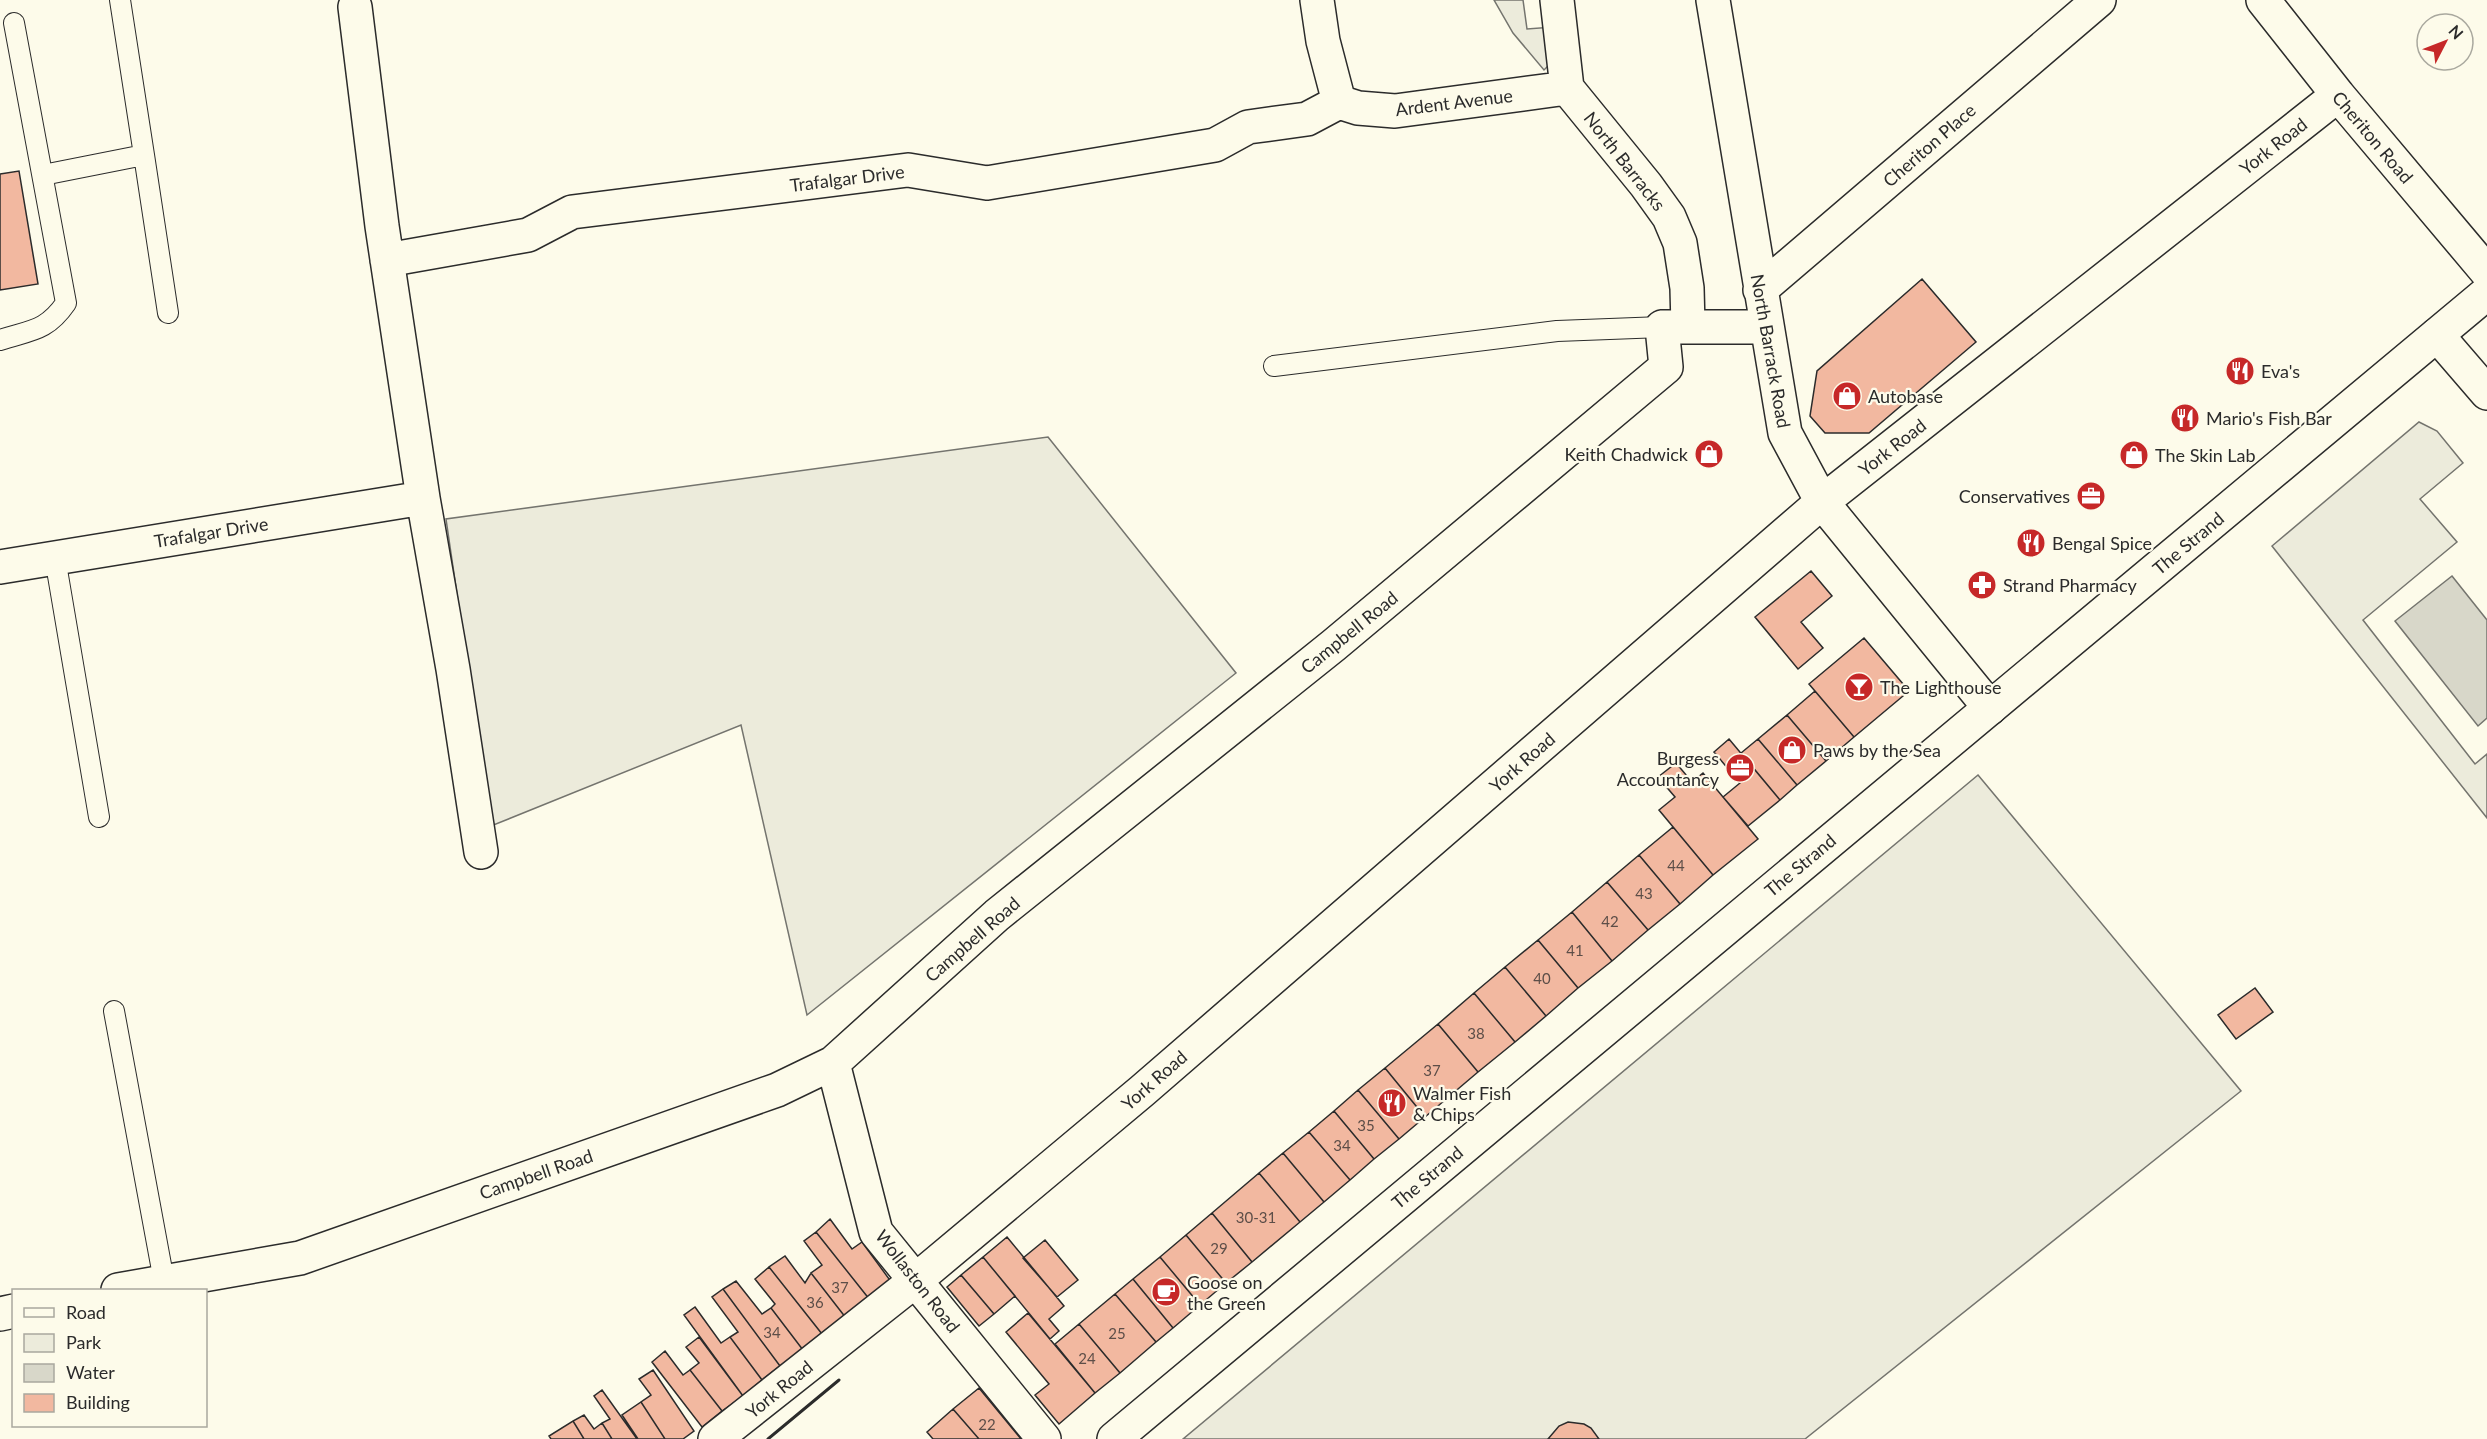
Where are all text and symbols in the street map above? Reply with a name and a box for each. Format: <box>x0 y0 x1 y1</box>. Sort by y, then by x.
north arrow <box>2415 12 2475 72</box>
text: N <box>2445 21 2468 43</box>
street label: Ardent Avenue <box>1394 84 1514 120</box>
street label: Cheriton Road <box>2328 86 2418 188</box>
street label: Cheriton Place <box>1878 99 1980 191</box>
street label: North Barracks <box>1580 107 1670 215</box>
street label: York Road <box>2235 113 2311 179</box>
street label: Trafalgar Drive <box>788 160 906 196</box>
street label: North Barrack Road <box>1747 272 1795 430</box>
restaurant icon: Eva's <box>2224 355 2256 387</box>
place label: Eva's <box>2261 360 2300 382</box>
shop icon: Autobase <box>1831 380 1863 412</box>
place label: Autobase <box>1868 385 1943 407</box>
restaurant icon: Mario's Fish Bar <box>2169 402 2201 434</box>
place label: Mario's Fish Bar <box>2206 407 2332 429</box>
street label: York Road <box>1854 414 1930 480</box>
shop icon: Keith Chadwick <box>1693 438 1725 470</box>
shop icon: The Skin Lab <box>2118 439 2150 471</box>
place label: Keith Chadwick <box>1565 443 1689 465</box>
place label: The Skin Lab <box>2155 444 2256 466</box>
office icon: Conservatives <box>2075 480 2107 512</box>
place label: Conservatives <box>1959 485 2070 507</box>
street label: The Strand <box>2148 507 2228 579</box>
street label: Trafalgar Drive <box>152 512 270 552</box>
restaurant icon: Bengal Spice <box>2015 527 2047 559</box>
place label: Bengal Spice <box>2052 532 2152 554</box>
pharmacy icon: Strand Pharmacy <box>1966 569 1998 601</box>
place label: Strand Pharmacy <box>2003 574 2138 596</box>
street label: Campbell Road <box>1296 586 1402 678</box>
bar icon: The Lighthouse <box>1843 671 1875 703</box>
place label: The Lighthouse <box>1880 676 2002 698</box>
street label: York Road <box>1485 728 1559 796</box>
shop icon: Paws by the Sea <box>1776 734 1808 766</box>
place label: Paws by the Sea <box>1813 739 1941 761</box>
place label: Burgess Accountancy <box>1617 747 1720 790</box>
office icon: Burgess Accountancy <box>1724 752 1756 784</box>
street label: The Strand <box>1760 829 1840 901</box>
house number: 44 <box>1667 856 1685 874</box>
house number: 43 <box>1635 884 1653 902</box>
street label: Campbell Road <box>920 892 1024 986</box>
house number: 42 <box>1601 912 1619 930</box>
house number: 41 <box>1566 941 1584 959</box>
house number: 40 <box>1533 969 1551 987</box>
house number: 38 <box>1467 1024 1485 1042</box>
street label: York Road <box>1117 1046 1191 1114</box>
house number: 37 <box>1423 1061 1441 1079</box>
place label: Walmer Fish & Chips <box>1413 1082 1511 1125</box>
restaurant icon: Walmer Fish & Chips <box>1376 1087 1408 1119</box>
house number: 35 <box>1357 1116 1375 1134</box>
house number: 34 <box>1333 1136 1351 1154</box>
street label: The Strand <box>1387 1141 1467 1213</box>
street label: Campbell Road <box>476 1144 596 1204</box>
house number: 30-31 <box>1236 1208 1276 1226</box>
street label: Wollaston Road <box>871 1225 965 1337</box>
house number: 29 <box>1210 1239 1228 1257</box>
place label: Goose on the Green <box>1187 1271 1266 1314</box>
cafe icon: Goose on the Green <box>1150 1276 1182 1308</box>
house number: 37 <box>831 1278 849 1296</box>
legend <box>12 1289 207 1427</box>
house number: 36 <box>806 1293 824 1311</box>
text: Road <box>66 1301 106 1323</box>
house number: 34 <box>763 1323 781 1341</box>
house number: 25 <box>1108 1324 1126 1342</box>
text: Park <box>66 1331 102 1353</box>
house number: 24 <box>1078 1349 1096 1367</box>
street label: York Road <box>741 1355 817 1423</box>
text: Water <box>66 1361 115 1383</box>
text: Building <box>66 1391 130 1413</box>
house number: 22 <box>978 1415 996 1433</box>

